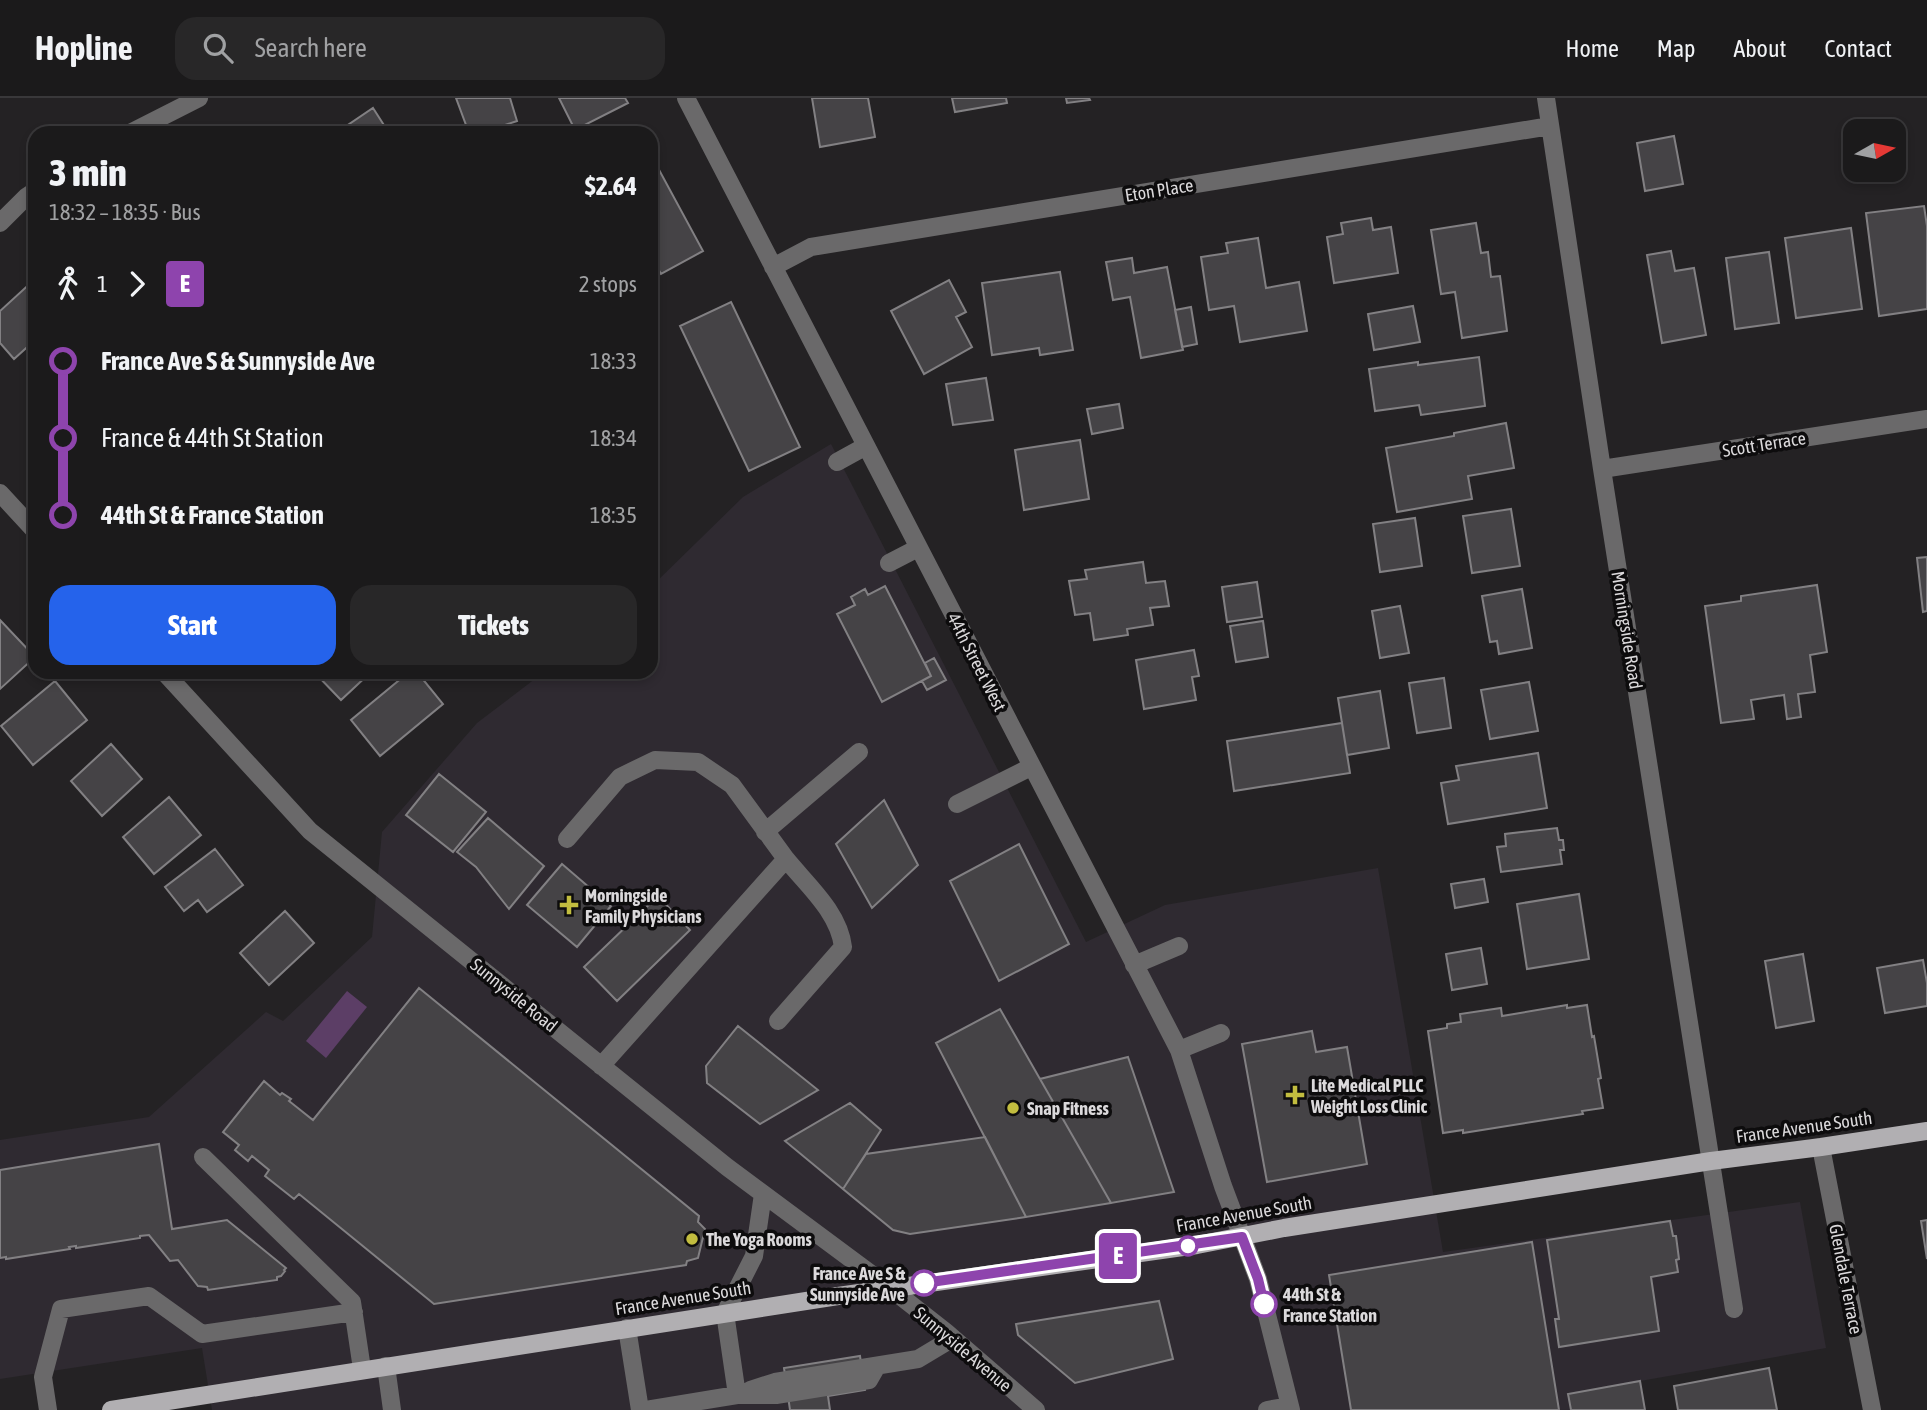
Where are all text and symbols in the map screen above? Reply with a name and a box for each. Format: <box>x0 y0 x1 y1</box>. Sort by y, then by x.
search box <box>175 17 665 80</box>
text: Hopline <box>35 29 133 67</box>
icon: search <box>199 29 237 67</box>
text: Search here <box>255 33 367 63</box>
text: Home <box>1565 35 1619 62</box>
text: Map <box>1657 35 1695 62</box>
text: About <box>1733 35 1786 62</box>
text: Contact <box>1824 35 1892 62</box>
north arrow <box>1843 119 1906 182</box>
map controls <box>1843 119 1906 182</box>
text: 3 min <box>49 151 127 194</box>
text: $2.64 <box>585 171 637 201</box>
street label: Eton Place <box>1123 174 1195 206</box>
text: 18:32 – 18:35 · Bus <box>49 199 201 225</box>
icon: walk <box>49 265 87 303</box>
icon: forward <box>118 265 156 303</box>
text: E <box>180 270 190 297</box>
text: 1 <box>97 271 108 297</box>
text: 2 stops <box>579 271 637 297</box>
text: France Ave S & Sunnyside Ave <box>101 346 375 376</box>
text: 18:33 <box>590 348 637 374</box>
text: France & 44th St Station <box>101 423 324 453</box>
text: 18:34 <box>590 425 637 451</box>
street label: Scott Terrace <box>1721 427 1807 461</box>
text: 44th St & France Station <box>101 500 324 530</box>
text: 18:35 <box>590 502 637 528</box>
street label: Morningside Road <box>1607 569 1647 691</box>
button: Start <box>49 585 336 665</box>
button: Tickets <box>350 585 637 665</box>
street label: 44th Street West <box>943 609 1011 715</box>
place label: Morningside Family Physicians <box>585 885 702 927</box>
marker: Morningside Family Physicians <box>559 895 579 915</box>
street label: Sunnyside Road <box>467 954 561 1036</box>
place label: Lite Medical PLLC Weight Loss Clinic <box>1310 1075 1427 1117</box>
marker: Lite Medical PLLC Weight Loss Clinic <box>1285 1085 1305 1105</box>
place label: Snap Fitness <box>1027 1098 1109 1119</box>
marker: Snap Fitness <box>1005 1100 1021 1116</box>
street label: France Avenue South <box>1735 1107 1873 1147</box>
street label: France Avenue South <box>1175 1192 1313 1236</box>
street label: Glendale Terrace <box>1825 1222 1867 1336</box>
place label: The Yoga Rooms <box>706 1229 812 1250</box>
marker: The Yoga Rooms <box>684 1231 700 1247</box>
line badge: E <box>1095 1233 1141 1279</box>
unlabelled marker <box>1178 1236 1198 1256</box>
text: E <box>1113 1242 1123 1269</box>
place label: France Ave S & Sunnyside Ave <box>810 1263 906 1305</box>
marker: France Ave S & Sunnyside Ave <box>911 1270 937 1296</box>
street label: France Avenue South <box>614 1277 752 1319</box>
place label: 44th St & France Station <box>1282 1284 1377 1326</box>
marker: 44th St & France Station <box>1251 1291 1277 1317</box>
street label: Sunnyside Avenue <box>910 1302 1016 1396</box>

